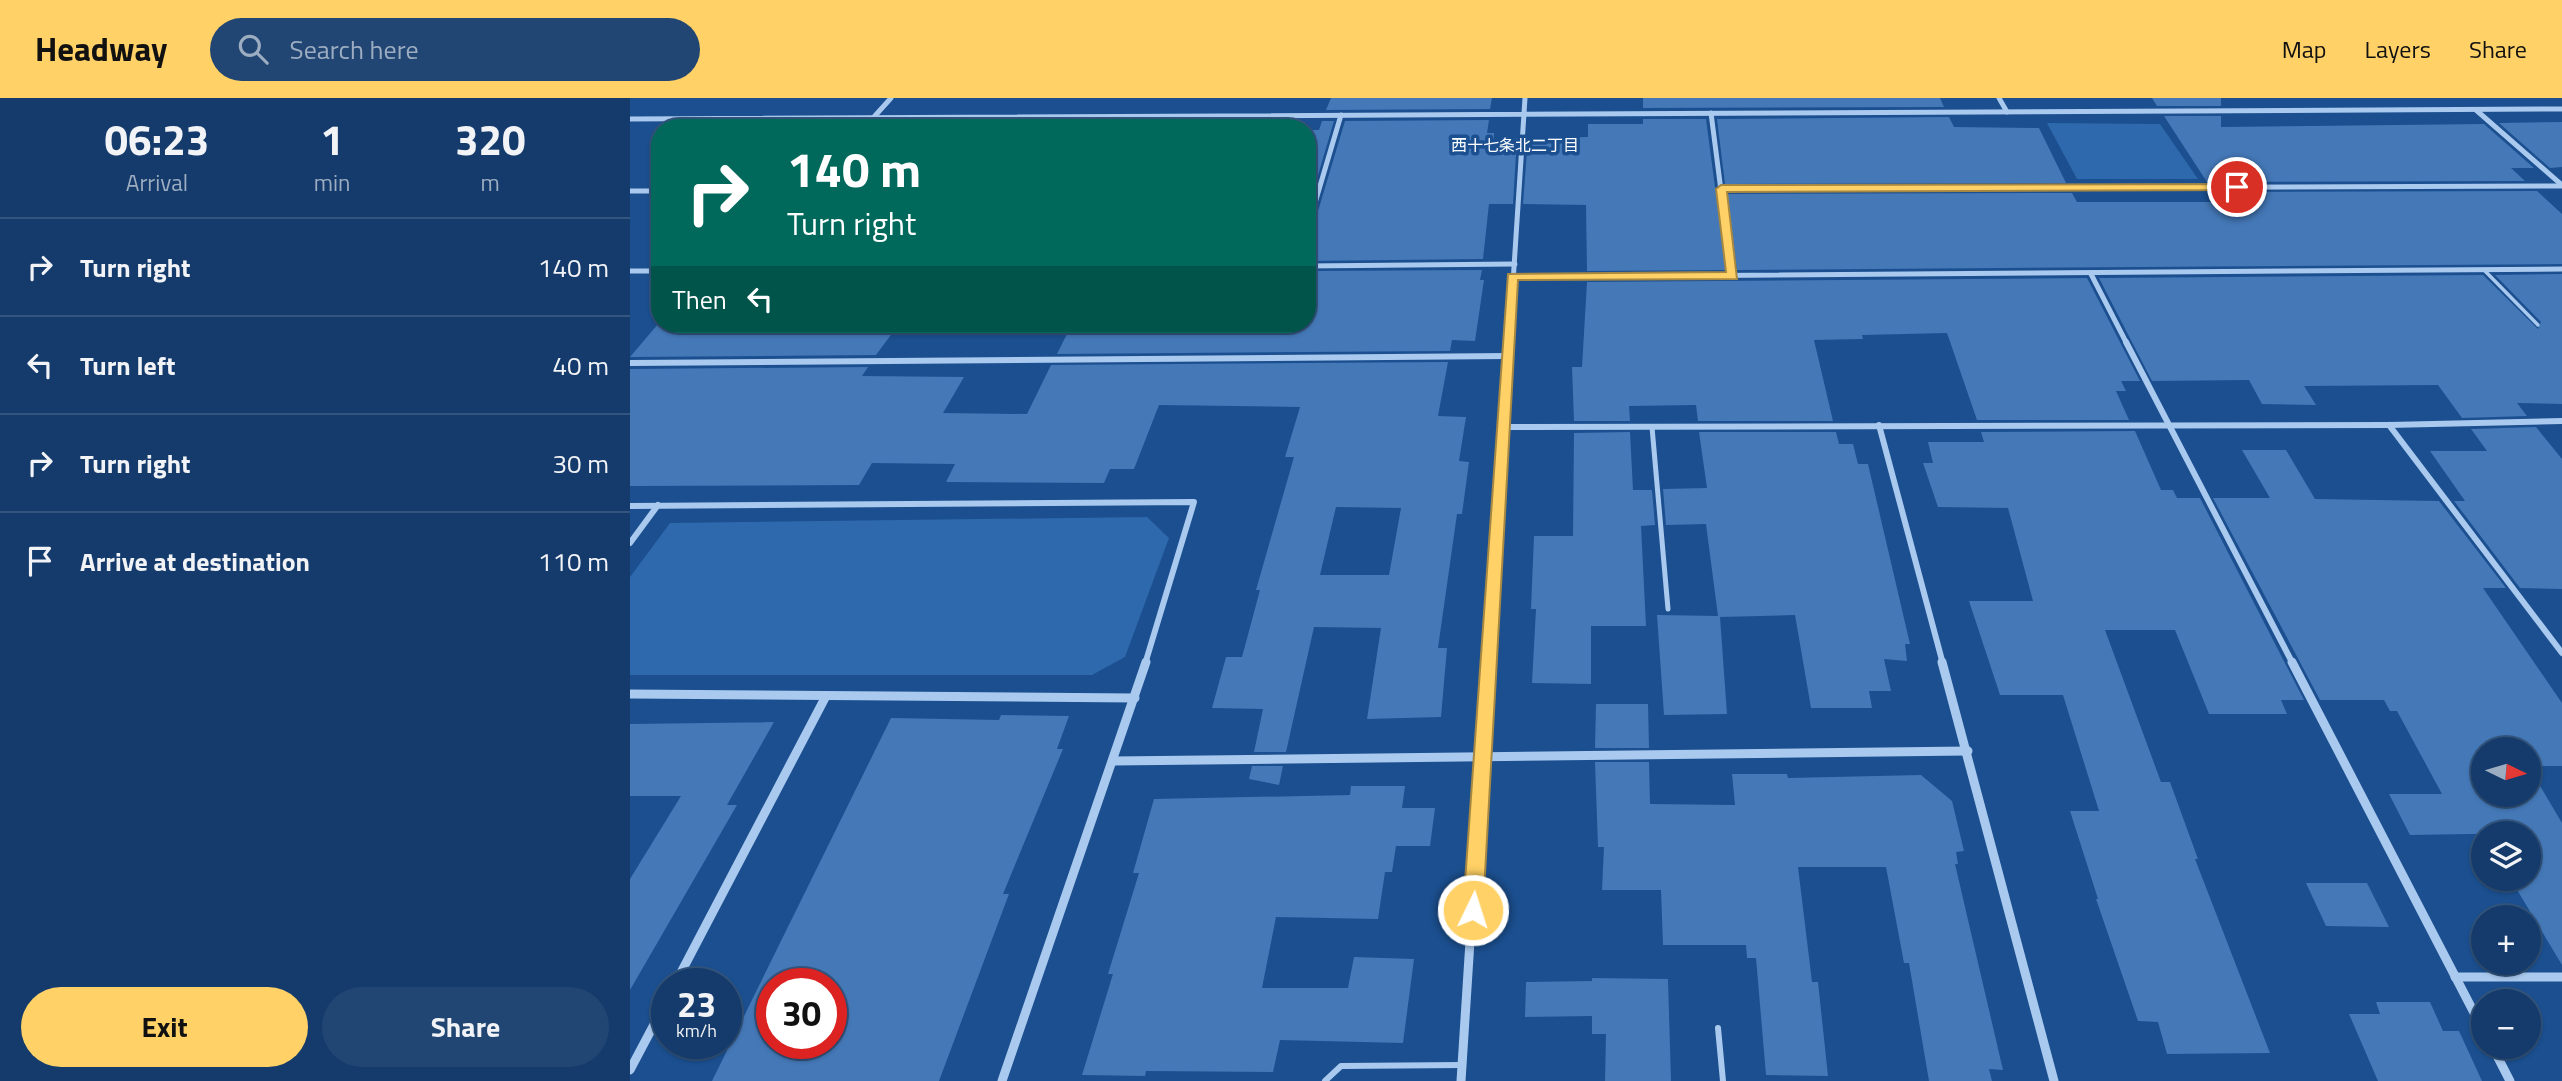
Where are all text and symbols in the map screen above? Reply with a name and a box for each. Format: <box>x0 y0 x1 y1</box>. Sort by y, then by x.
search box <box>210 18 700 81</box>
text: Headway <box>35 24 168 74</box>
icon: search <box>234 30 272 68</box>
text: Search here <box>290 30 419 69</box>
text: Map <box>2282 31 2327 67</box>
text: Layers <box>2365 31 2431 67</box>
text: Share <box>2469 31 2527 67</box>
text: 06:23 <box>104 107 209 171</box>
text: 1 <box>320 107 344 171</box>
text: 320 <box>455 107 525 171</box>
text: 140 m <box>787 131 921 206</box>
district label: 西十七条北二丁目 <box>1451 133 1579 157</box>
icon: right <box>672 147 763 238</box>
pin <box>2207 157 2267 217</box>
text: Arrival <box>126 165 188 200</box>
text: min <box>314 165 350 200</box>
text: m <box>481 165 500 200</box>
icon: arrive <box>2218 168 2256 206</box>
text: Turn right <box>787 199 916 247</box>
icon: right <box>21 248 59 286</box>
text: Turn right <box>80 248 191 287</box>
text: 140 m <box>538 248 609 287</box>
text: Then <box>672 280 727 319</box>
icon: left <box>741 280 779 318</box>
icon: left <box>21 346 59 384</box>
text: Turn left <box>80 346 175 385</box>
text: 40 m <box>552 346 609 385</box>
icon: right <box>21 444 59 482</box>
text: Turn right <box>80 444 191 483</box>
text: 30 m <box>552 444 609 483</box>
icon: arrive <box>21 542 59 580</box>
text: Arrive at destination <box>80 542 310 581</box>
text: 110 m <box>538 542 609 581</box>
north arrow <box>2471 737 2541 807</box>
map controls <box>2471 737 2541 1059</box>
button: layers <box>2471 821 2541 891</box>
position arrow <box>1436 873 1510 947</box>
button: + <box>2471 905 2541 975</box>
speed limit sign: 30 <box>756 968 847 1059</box>
text: 23 <box>677 977 716 1031</box>
button: Exit <box>21 987 308 1067</box>
button: Share <box>322 987 609 1067</box>
button: − <box>2471 989 2541 1059</box>
text: km/h <box>676 1017 717 1044</box>

